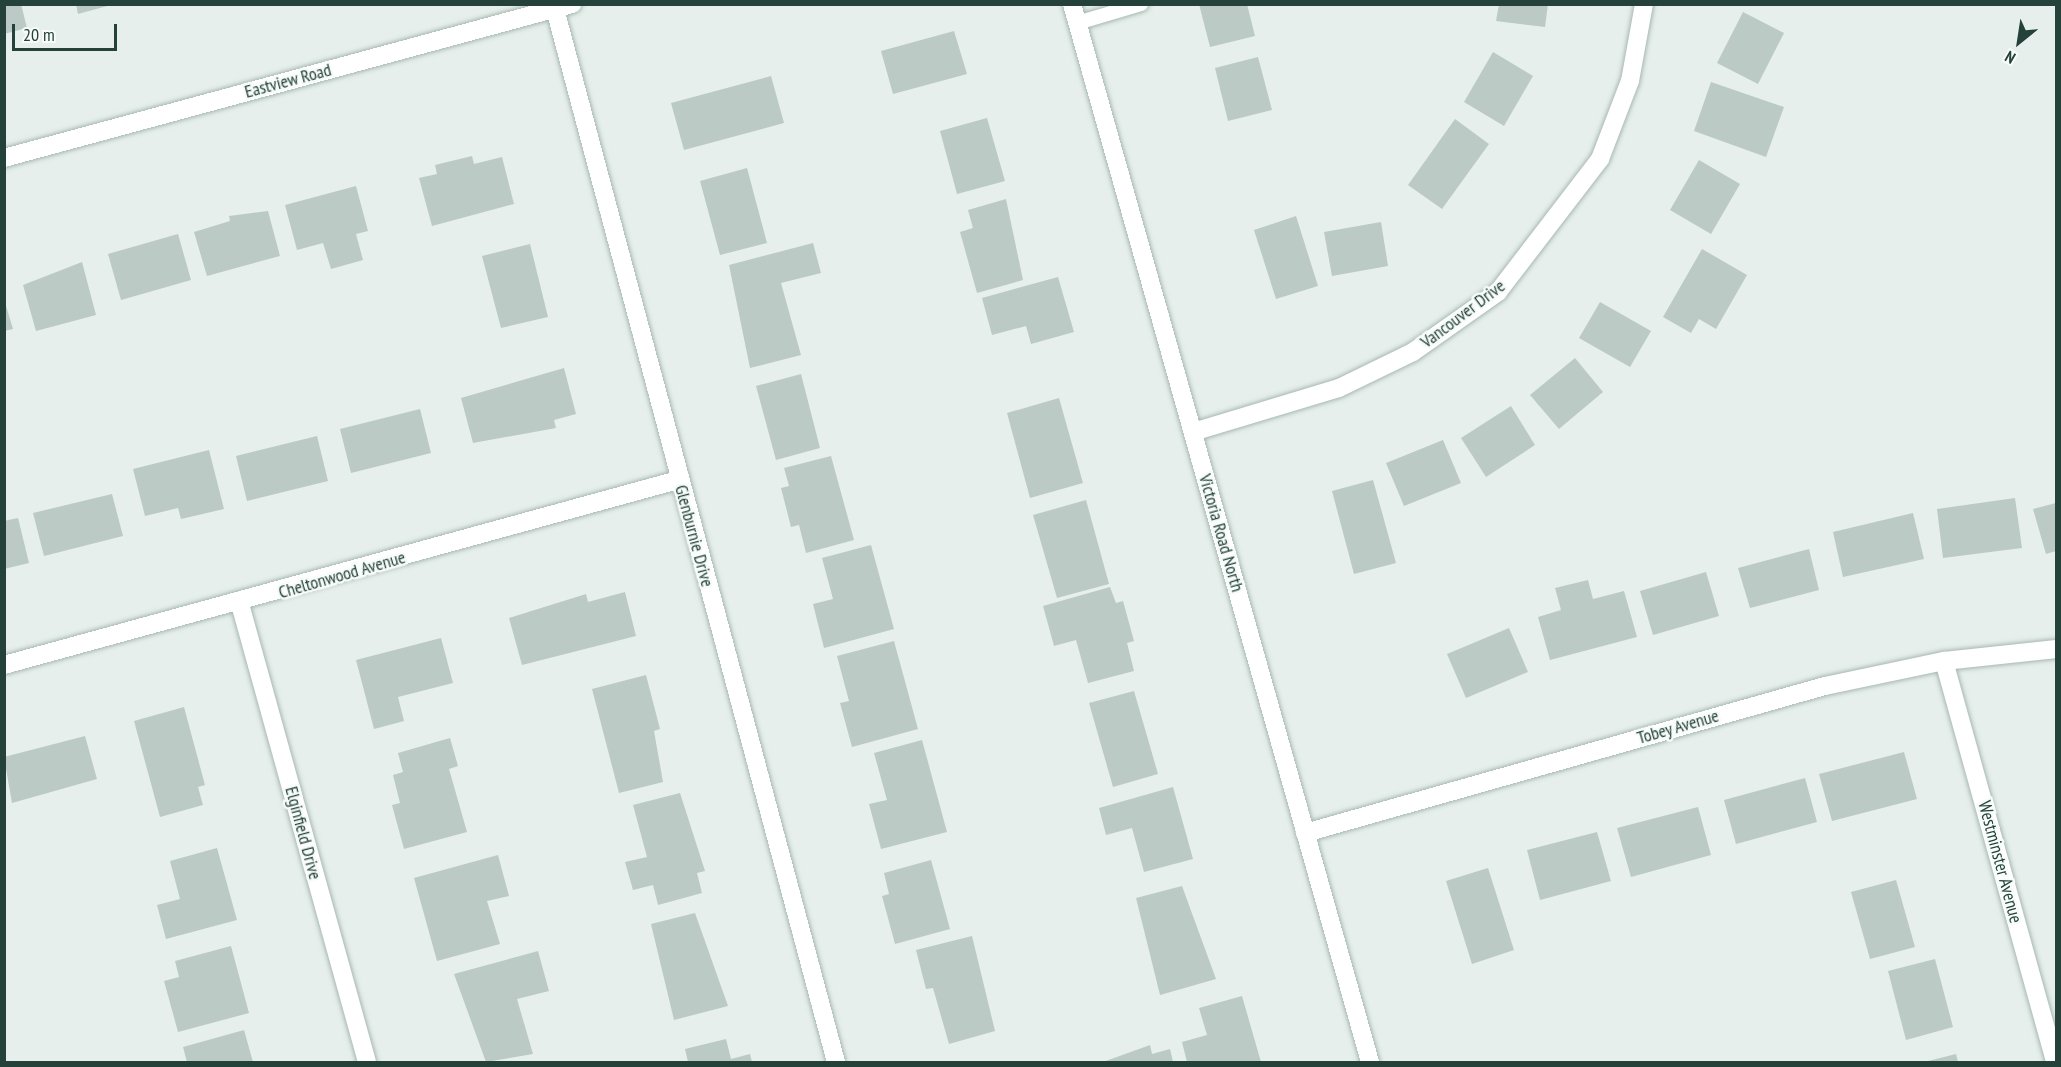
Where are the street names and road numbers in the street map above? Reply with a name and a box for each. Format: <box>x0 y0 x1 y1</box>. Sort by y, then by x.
street label: Eastview Road <box>242 59 334 103</box>
street label: Vancouver Drive <box>1416 275 1510 353</box>
street label: Victoria Road North <box>1194 472 1248 594</box>
street label: Glenburnie Drive <box>670 483 718 589</box>
street label: Cheltonwood Avenue <box>276 547 408 603</box>
street label: Tobey Avenue <box>1634 705 1722 749</box>
street label: Elginfield Drive <box>280 784 326 882</box>
street label: Westminster Avenue <box>1973 798 2027 926</box>

